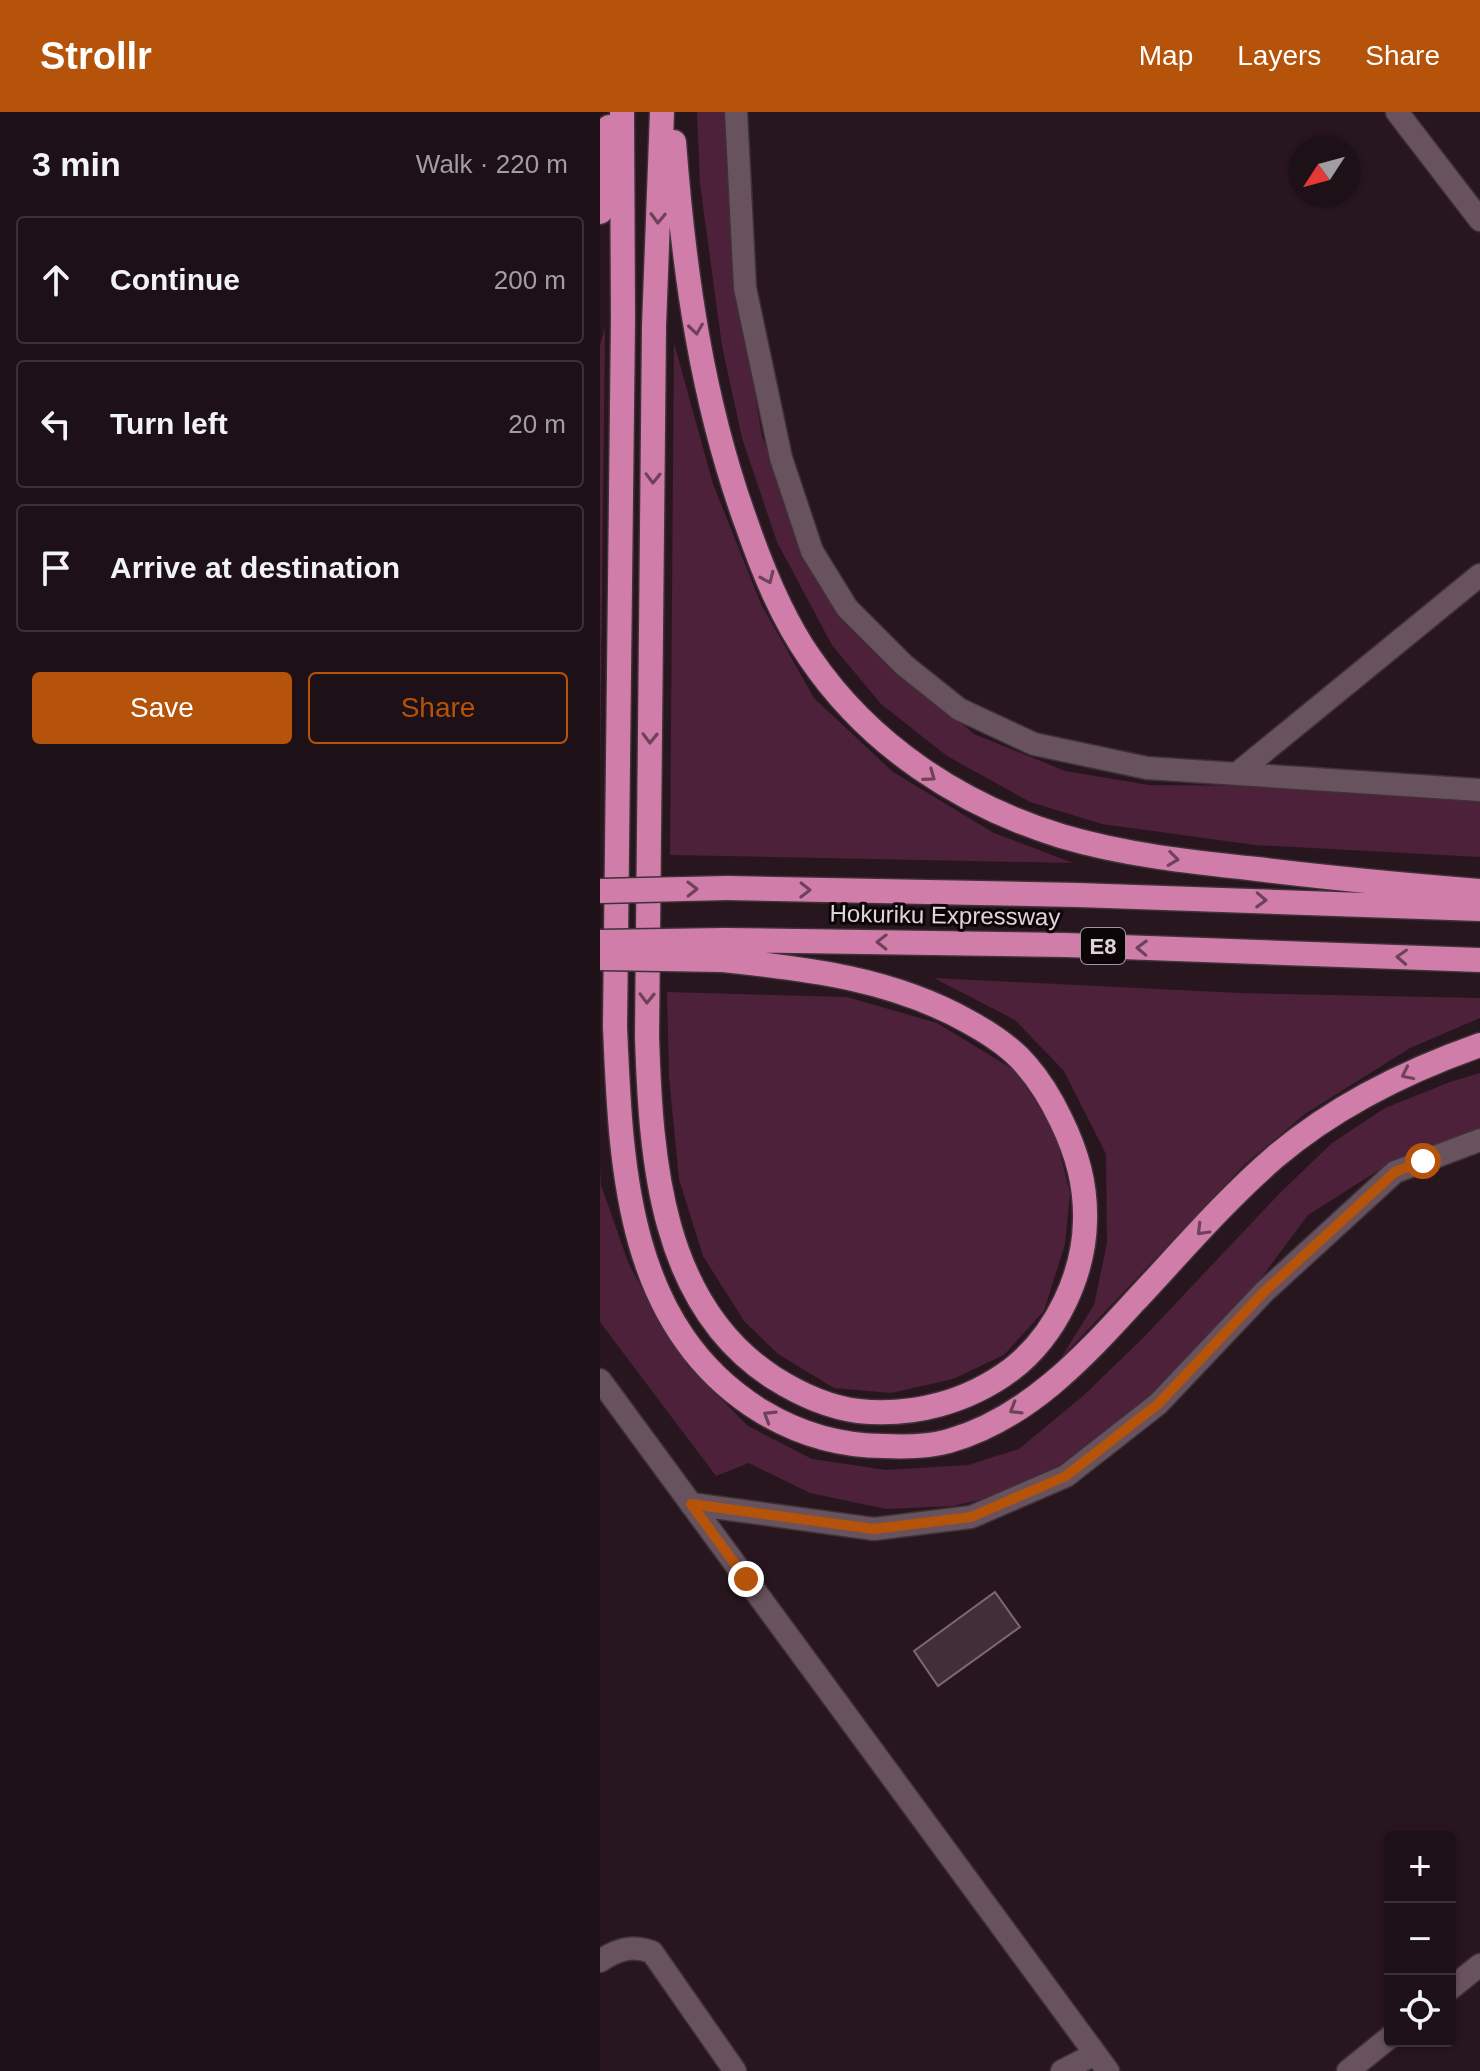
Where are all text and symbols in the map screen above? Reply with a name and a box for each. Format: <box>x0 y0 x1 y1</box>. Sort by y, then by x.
text: Strollr <box>40 35 152 77</box>
text: Map <box>1139 40 1193 71</box>
text: Layers <box>1237 40 1321 71</box>
text: Share <box>1365 40 1440 71</box>
north arrow <box>1288 136 1360 208</box>
text: 3 min <box>32 145 121 183</box>
text: Walk · 220 m <box>416 149 568 179</box>
one-way arrow <box>650 212 667 225</box>
icon: ahead <box>34 258 78 302</box>
text: Continue <box>110 263 240 296</box>
text: 200 m <box>494 265 566 295</box>
one-way arrow <box>687 322 704 335</box>
icon: left <box>34 402 78 446</box>
text: Turn left <box>110 407 228 440</box>
text: 20 m <box>508 409 566 439</box>
one-way arrow <box>644 472 661 485</box>
icon: arrive <box>34 546 78 590</box>
text: Arrive at destination <box>110 551 400 584</box>
one-way arrow <box>758 569 774 584</box>
button: Save <box>32 672 292 744</box>
button: Share <box>308 672 568 744</box>
one-way arrow <box>641 732 659 745</box>
one-way arrow <box>921 766 935 781</box>
one-way arrow <box>1167 851 1180 868</box>
one-way arrow <box>686 880 699 898</box>
one-way arrow <box>799 881 812 899</box>
one-way arrow <box>1255 892 1268 909</box>
street label: Hokuriku Expressway <box>829 899 1061 931</box>
road number: E8 <box>1081 928 1125 964</box>
one-way arrow <box>875 934 888 951</box>
one-way arrow <box>1135 939 1148 956</box>
one-way arrow <box>1395 949 1408 966</box>
one-way arrow <box>638 992 656 1005</box>
one-way arrow <box>1401 1064 1416 1080</box>
route start <box>1405 1143 1441 1179</box>
one-way arrow <box>1196 1221 1211 1235</box>
one-way arrow <box>1009 1399 1024 1415</box>
one-way arrow <box>763 1410 778 1425</box>
route end <box>728 1561 764 1597</box>
map controls <box>1384 1831 1456 2047</box>
button: + <box>1384 1831 1456 1903</box>
button: − <box>1384 1903 1456 1975</box>
button: locate <box>1384 1975 1456 2047</box>

